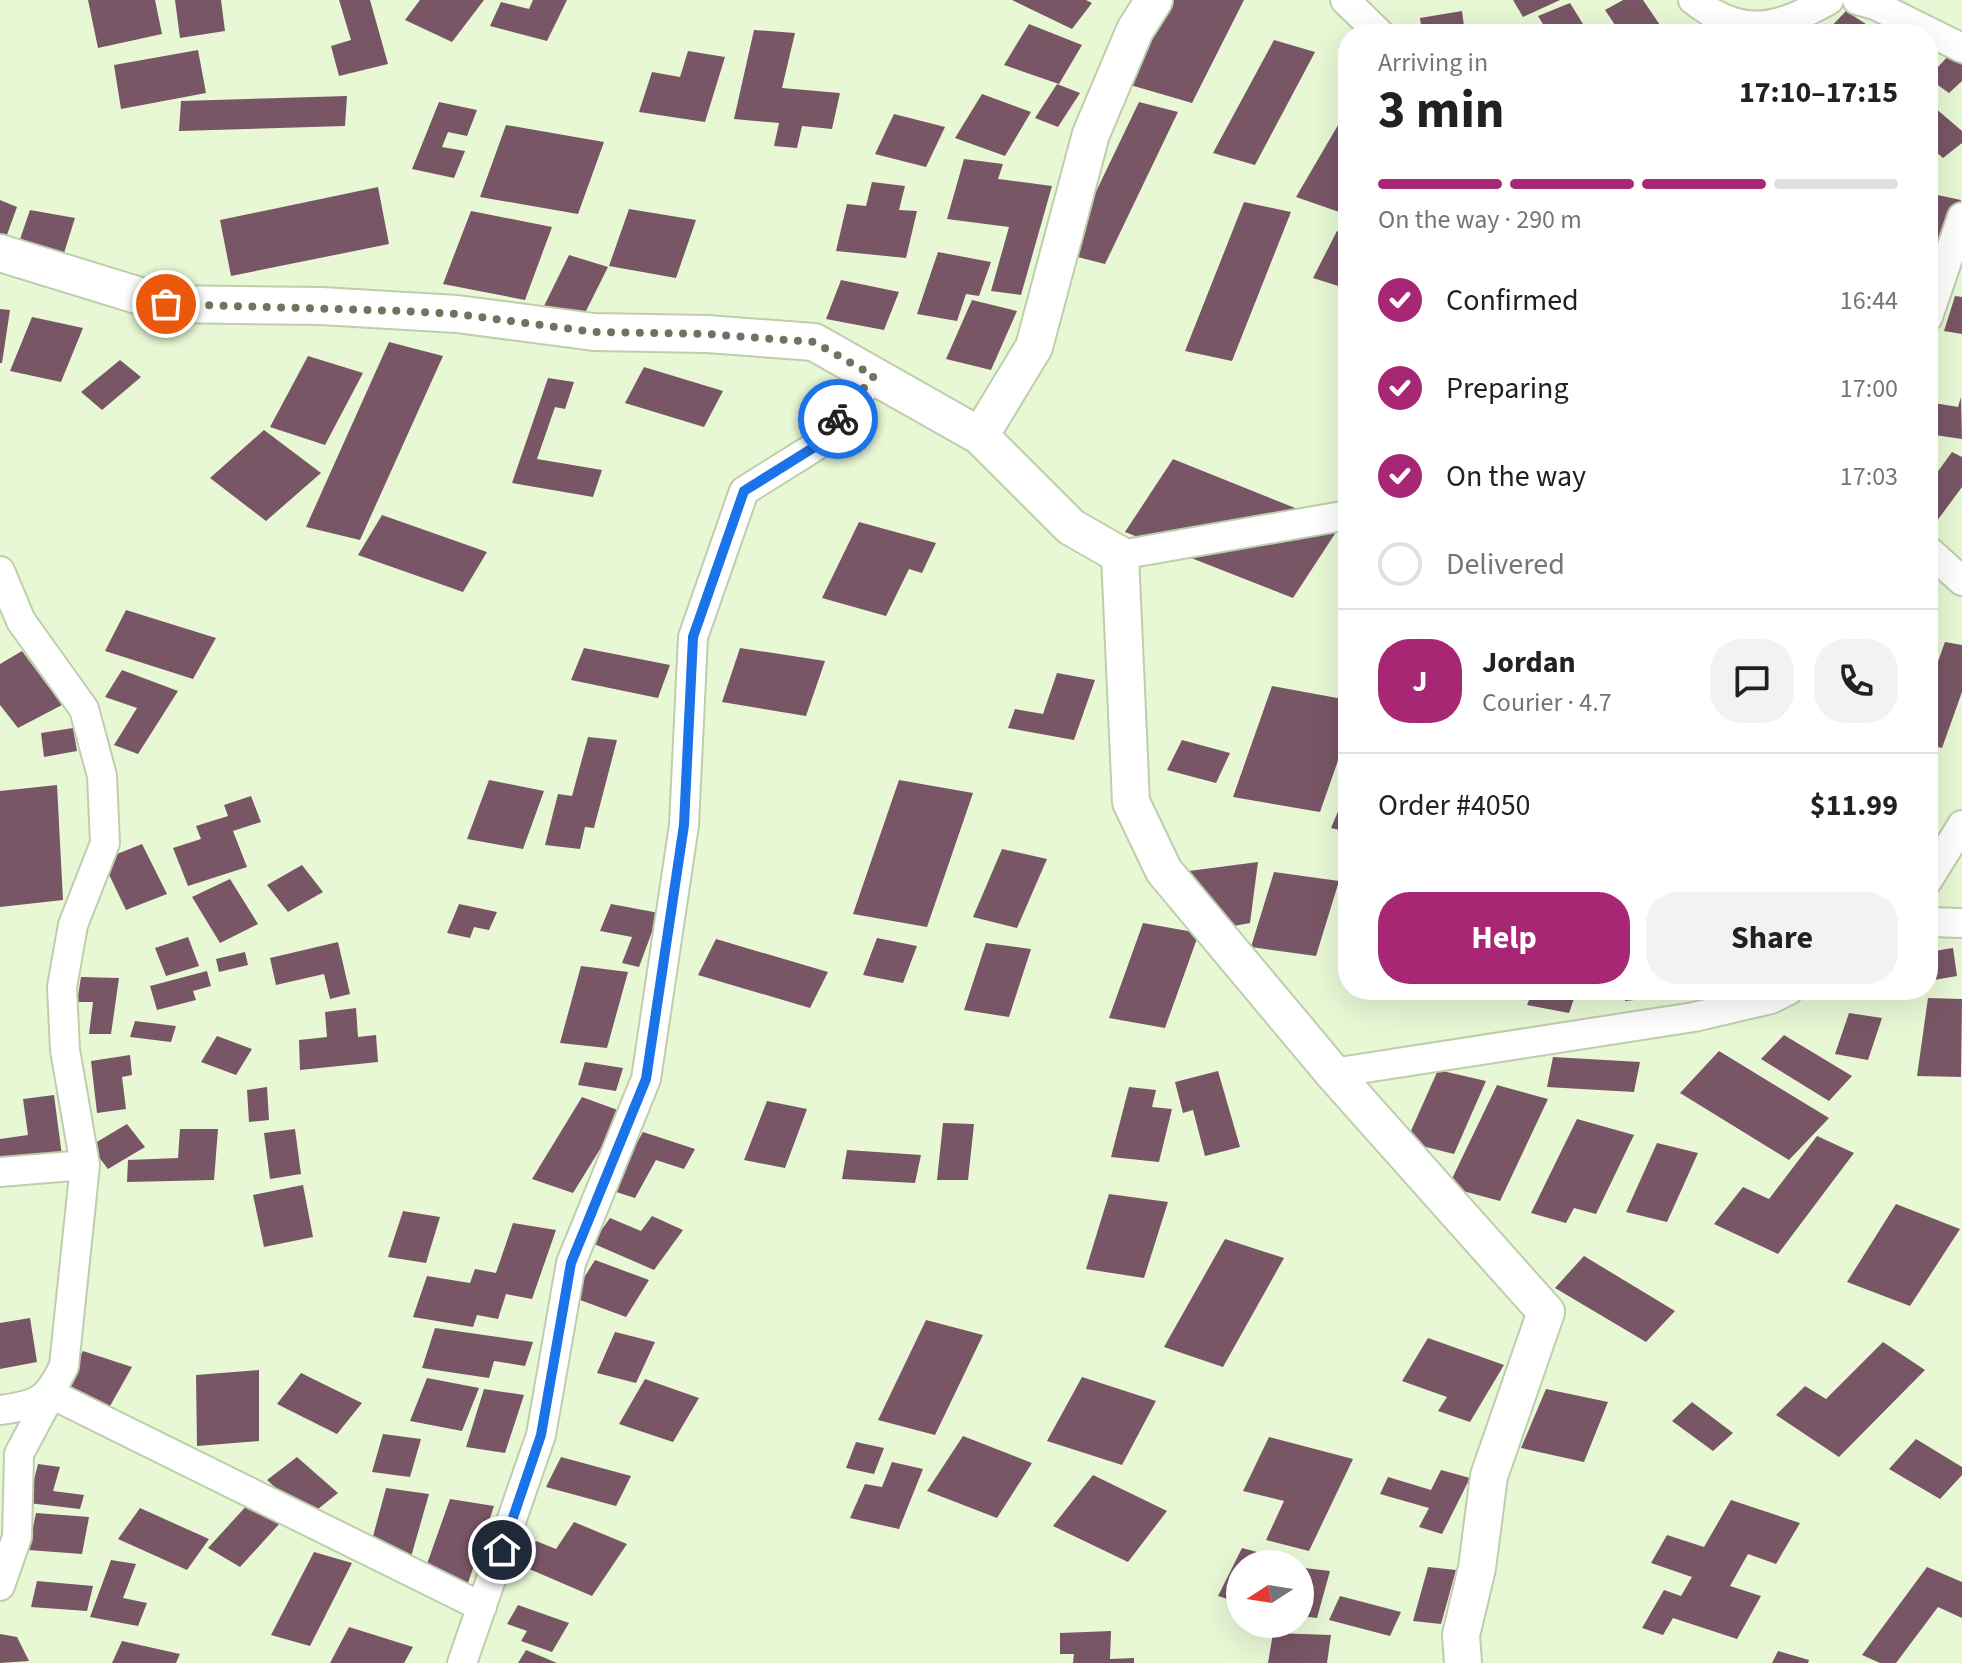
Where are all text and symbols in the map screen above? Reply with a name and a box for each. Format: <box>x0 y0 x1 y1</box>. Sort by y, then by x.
text: Arriving in <box>1378 44 1488 81</box>
text: 17:10–17:15 <box>1739 71 1898 114</box>
text: 3 min <box>1378 74 1505 148</box>
text: On the way · 290 m <box>1378 201 1582 238</box>
pin <box>132 270 200 338</box>
icon: check <box>1378 278 1422 322</box>
text: Confirmed <box>1446 279 1579 322</box>
icon: bag <box>144 282 188 326</box>
text: 16:44 <box>1840 282 1898 319</box>
icon: check <box>1378 366 1422 410</box>
text: Preparing <box>1446 367 1569 410</box>
text: 17:00 <box>1840 370 1898 407</box>
courier <box>798 379 878 459</box>
icon: bike <box>816 397 860 441</box>
icon: check <box>1378 454 1422 498</box>
text: On the way <box>1446 455 1586 498</box>
text: 17:03 <box>1840 458 1898 495</box>
text: Delivered <box>1446 543 1565 586</box>
button: chat <box>1710 639 1794 723</box>
button: phone <box>1814 639 1898 723</box>
text: Jordan <box>1482 641 1576 684</box>
text: J <box>1412 660 1428 703</box>
text: Courier · 4.7 <box>1482 684 1612 721</box>
text: Order #4050 <box>1378 784 1531 827</box>
text: $11.99 <box>1810 784 1898 827</box>
button: Help <box>1378 892 1630 984</box>
button: Share <box>1646 892 1898 984</box>
pin <box>468 1516 536 1584</box>
icon: home <box>480 1528 524 1572</box>
north arrow <box>1226 1550 1314 1638</box>
map controls <box>1226 1550 1314 1638</box>

